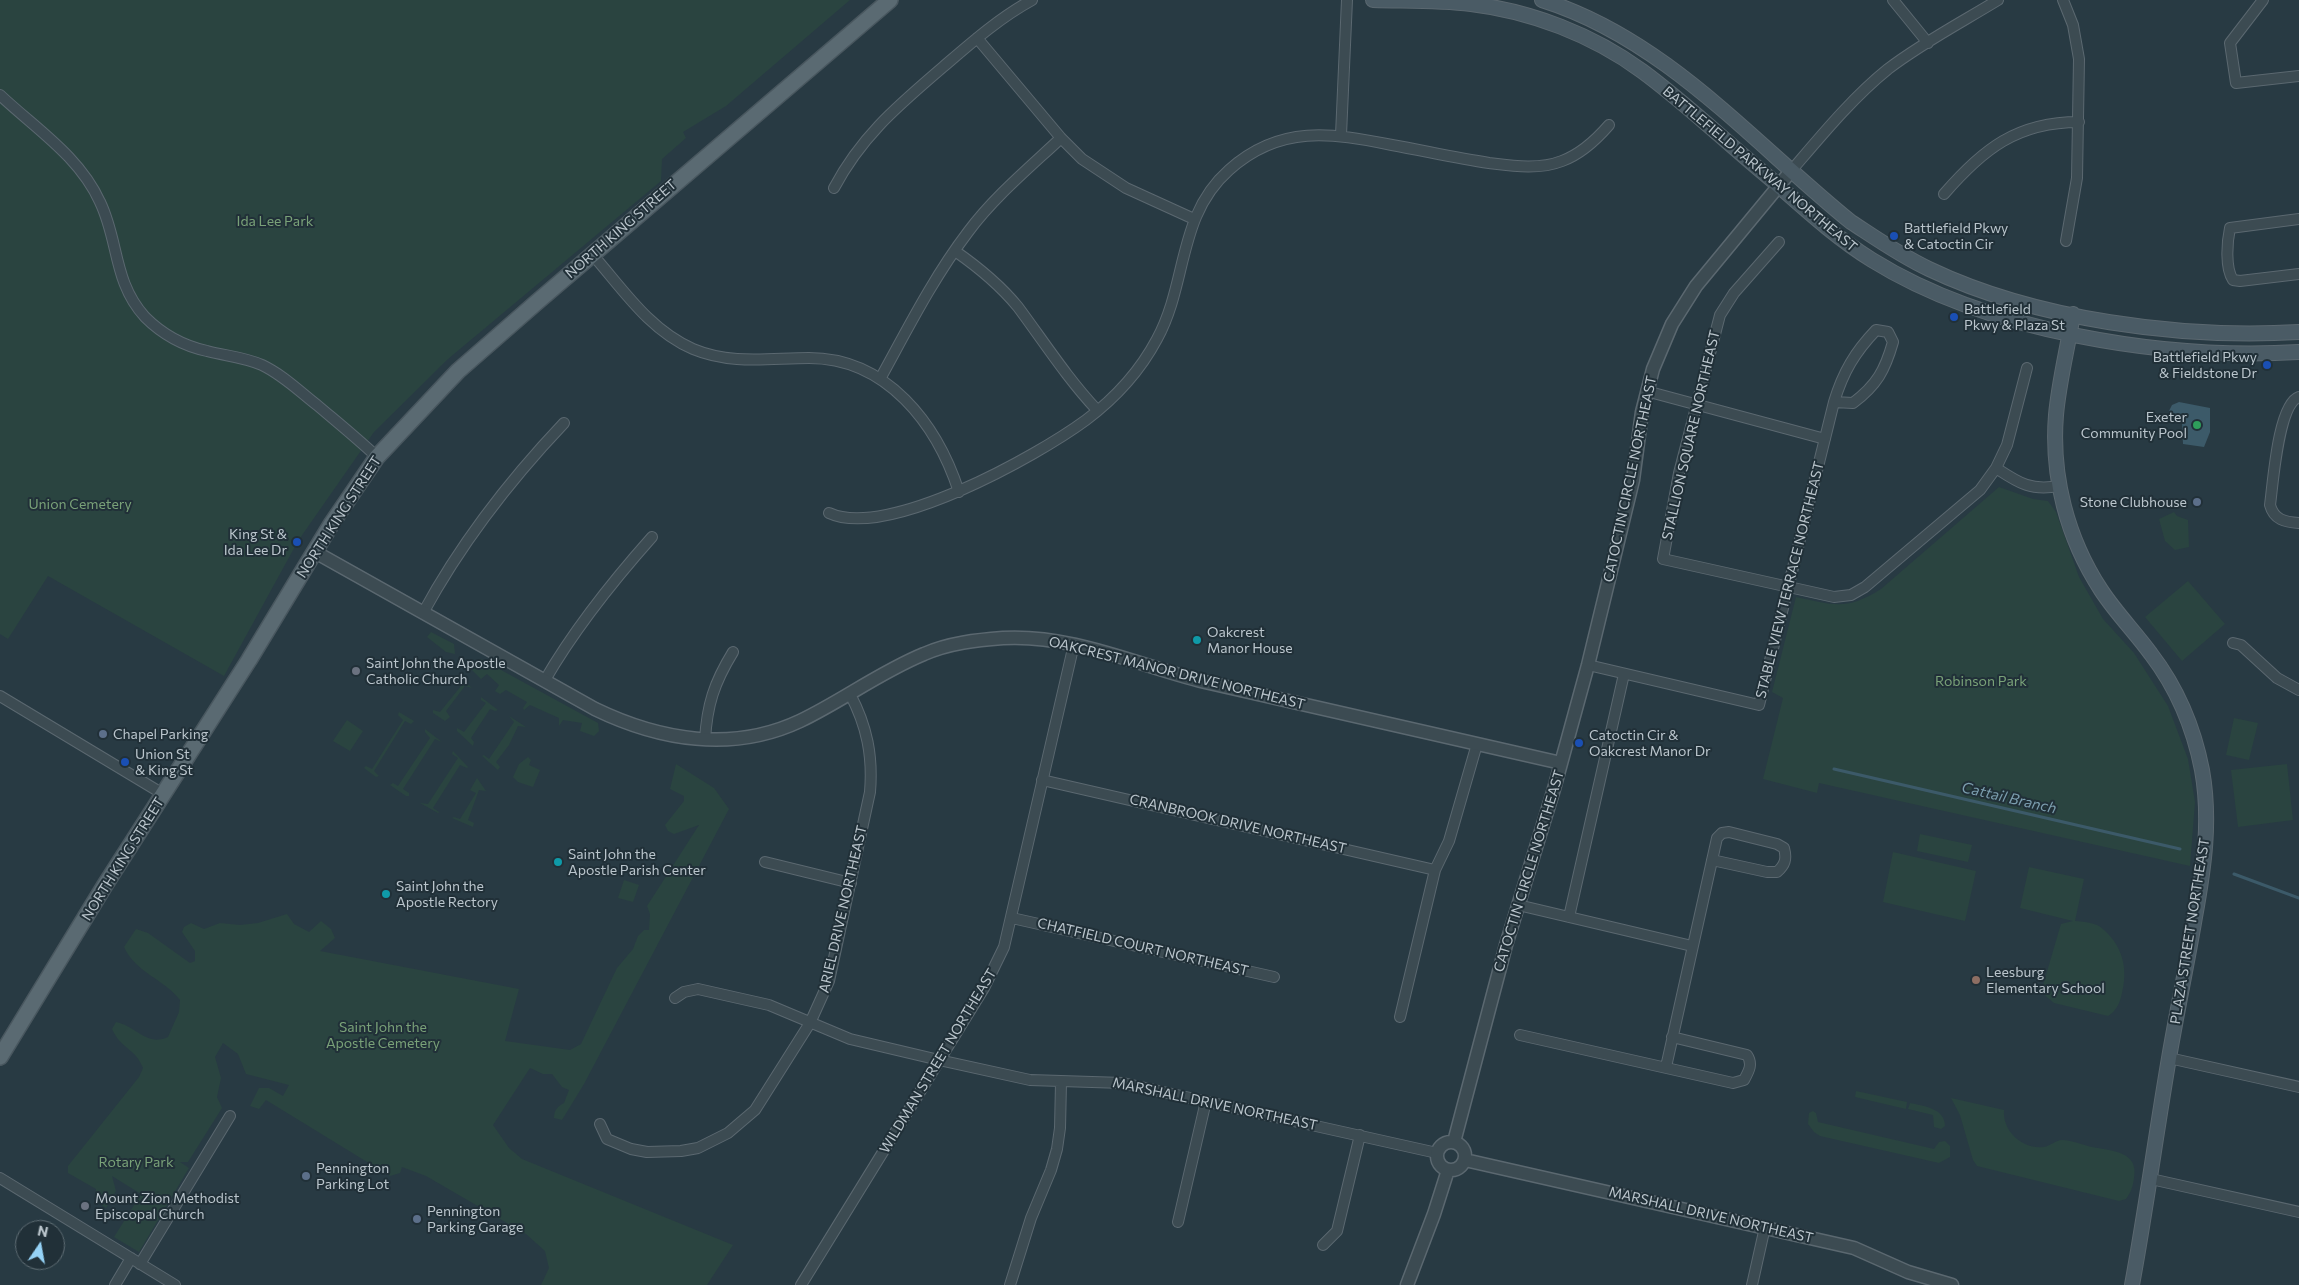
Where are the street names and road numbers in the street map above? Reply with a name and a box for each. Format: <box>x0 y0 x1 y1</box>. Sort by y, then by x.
street label: BATTLEFIELD PARKWAY NORTHEAST <box>1659 83 1861 255</box>
street label: NORTH KING STREET <box>562 176 680 282</box>
street label: STALLION SQUARE NORTHEAST <box>1659 328 1723 542</box>
street label: CATOCTIN CIRCLE NORTHEAST <box>1600 374 1660 584</box>
street label: NORTH KING STREET <box>293 453 385 581</box>
street label: STABLE VIEW TERRACE NORTHEAST <box>1752 460 1828 700</box>
street label: OAKCREST MANOR DRIVE NORTHEAST <box>1047 633 1307 713</box>
street label: CATOCTIN CIRCLE NORTHEAST <box>1490 768 1568 974</box>
street label: CRANBROOK DRIVE NORTHEAST <box>1128 791 1348 857</box>
street label: NORTH KING STREET <box>78 794 168 924</box>
street label: ARIEL DRIVE NORTHEAST <box>816 823 870 995</box>
street label: PLAZA STREET NORTHEAST <box>2167 837 2213 1025</box>
street label: CHATFIELD COURT NORTHEAST <box>1036 914 1250 980</box>
street label: WILDMAN STREET NORTHEAST <box>876 965 1000 1157</box>
street label: MARSHALL DRIVE NORTHEAST <box>1111 1074 1319 1134</box>
street label: MARSHALL DRIVE NORTHEAST <box>1607 1183 1815 1247</box>

